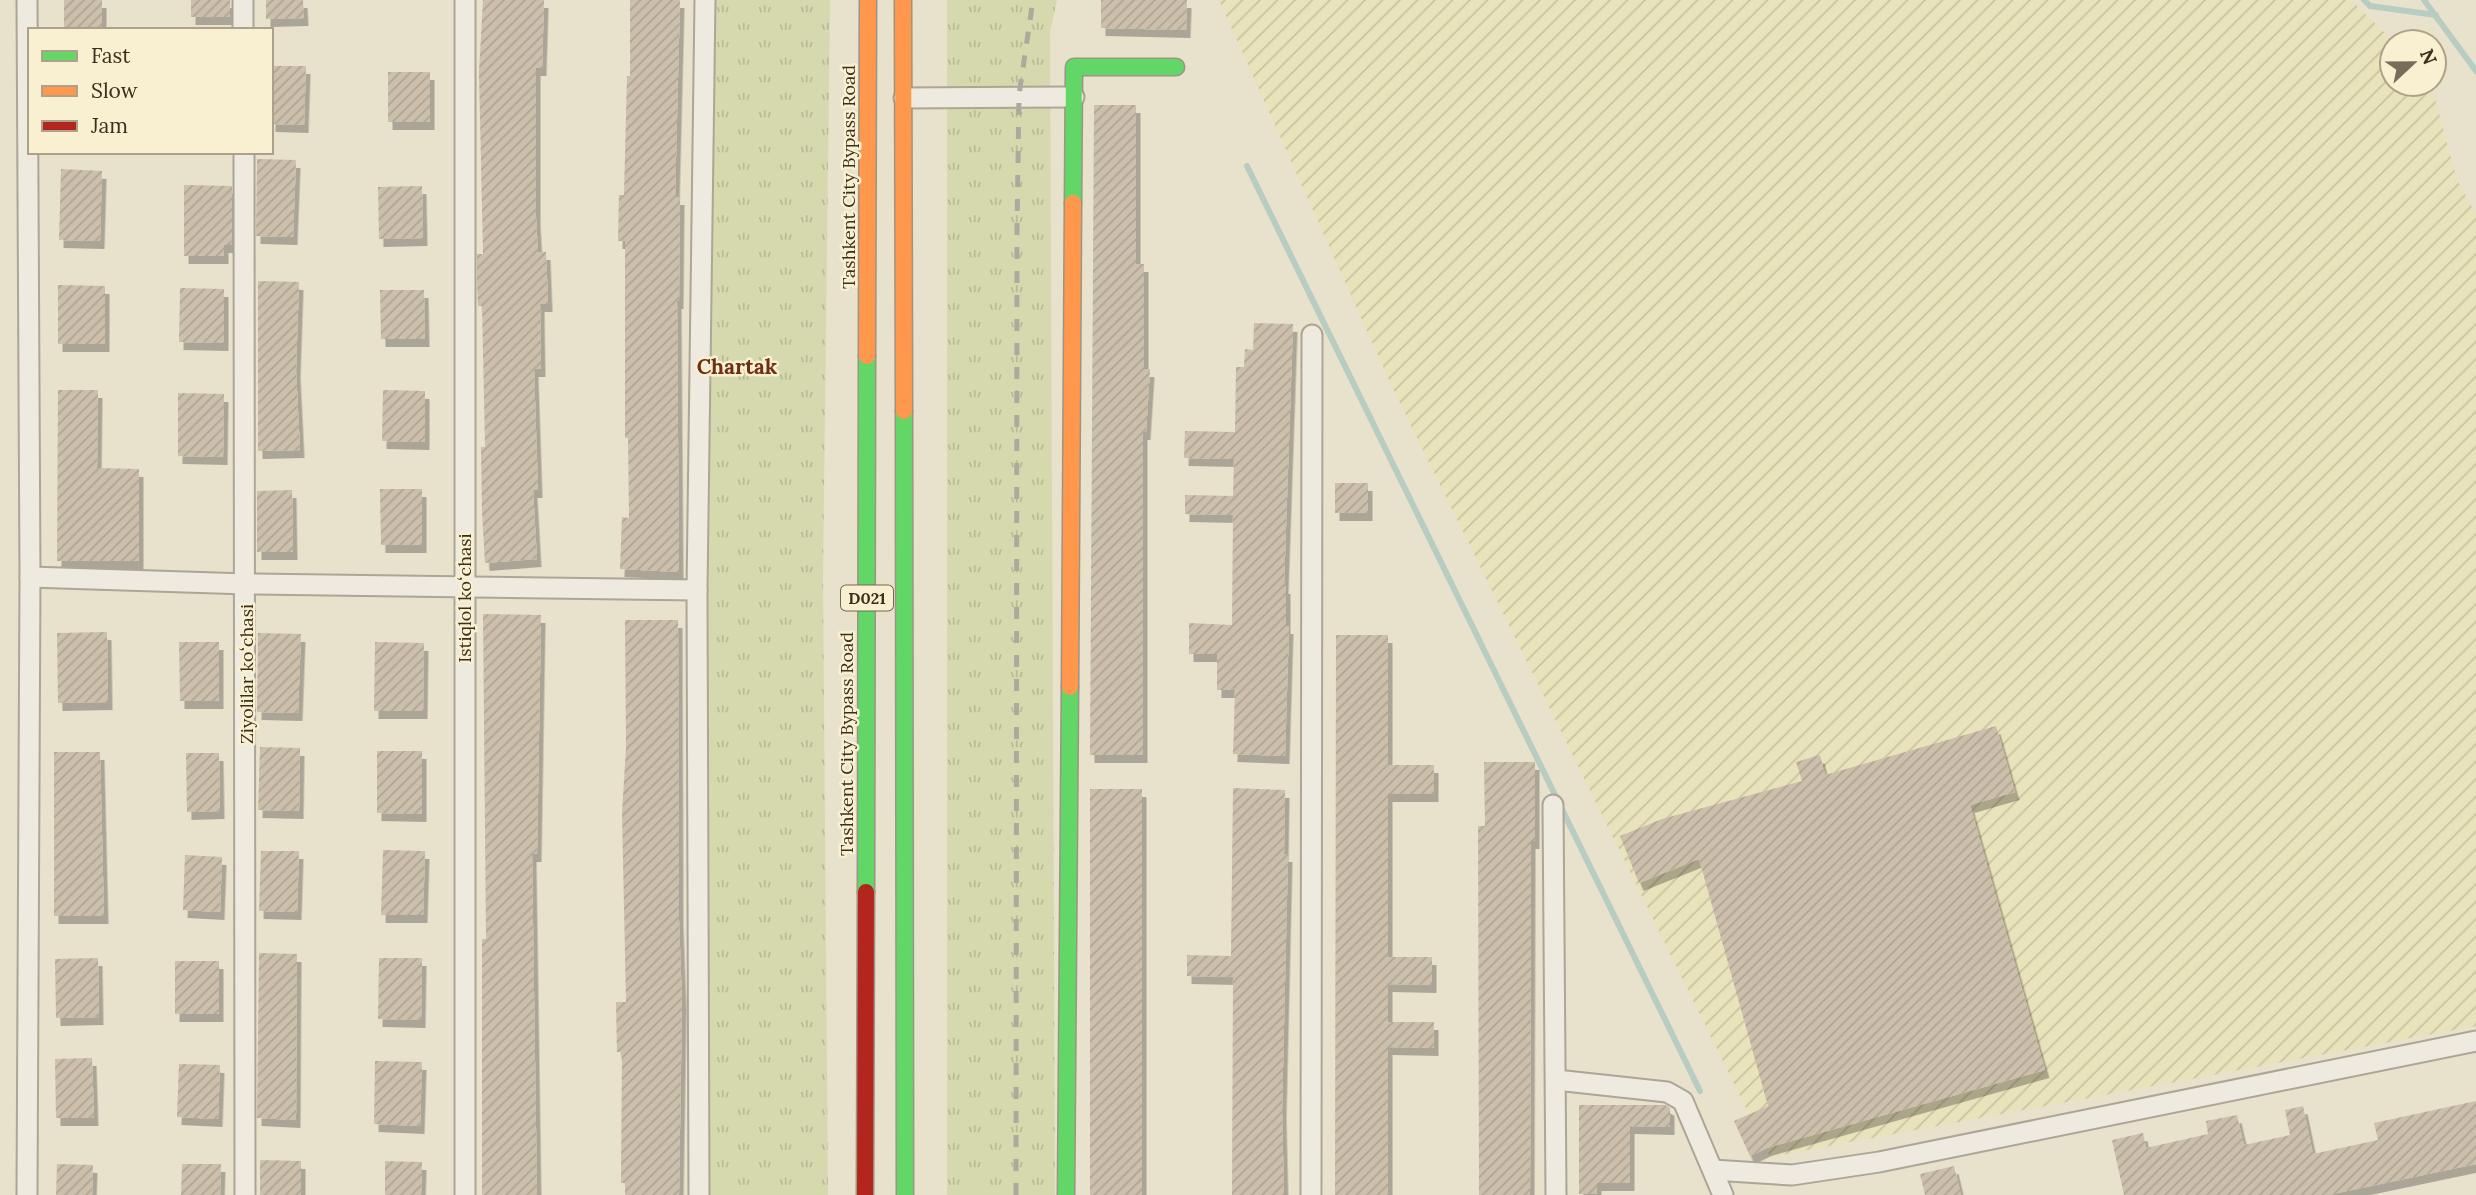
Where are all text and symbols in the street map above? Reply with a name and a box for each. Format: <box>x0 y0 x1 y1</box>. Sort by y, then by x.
legend <box>28 28 273 154</box>
north arrow <box>2378 28 2448 98</box>
text: Fast <box>91 42 131 69</box>
text: N <box>2415 45 2443 68</box>
street label: Tashkent City Bypass Road <box>837 65 860 289</box>
text: Slow <box>91 77 138 104</box>
text: Jam <box>90 112 128 139</box>
district label: Chartak <box>697 353 778 380</box>
street label: Istiqlol koʻchasi <box>453 533 476 663</box>
road number: D021 <box>841 586 893 610</box>
street label: Ziyolilar koʻchasi <box>235 604 258 744</box>
street label: Tashkent City Bypass Road <box>835 632 858 856</box>

